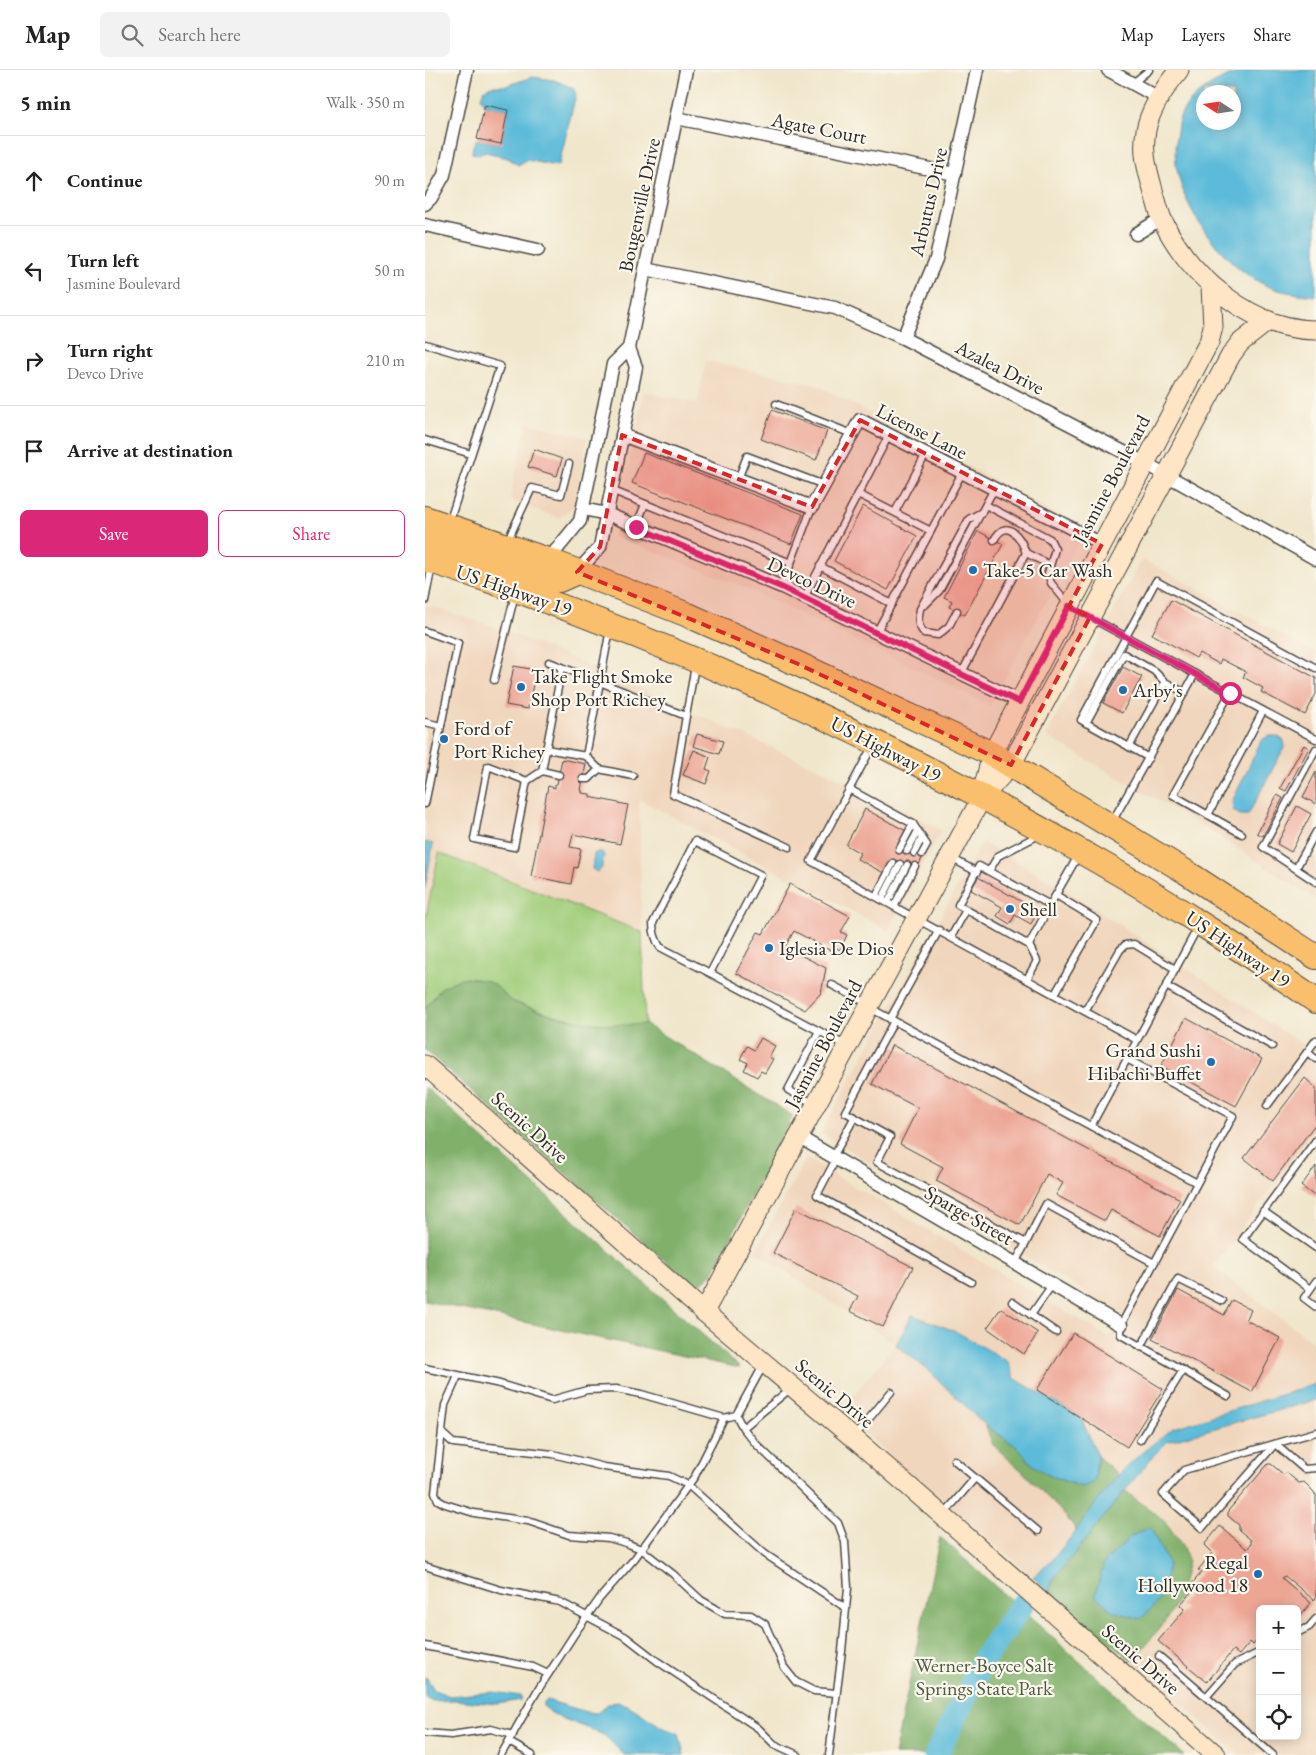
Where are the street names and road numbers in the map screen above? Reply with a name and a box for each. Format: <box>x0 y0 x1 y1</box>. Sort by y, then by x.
street label: Agate Court <box>768 106 869 150</box>
street label: Bougenville Drive <box>612 135 666 274</box>
street label: Arbutus Drive <box>903 145 953 260</box>
street label: Azalea Drive <box>950 333 1049 401</box>
street label: License Lane <box>872 397 972 465</box>
street label: Jasmine Boulevard <box>1065 409 1156 550</box>
street label: Devco Drive <box>763 550 861 614</box>
street label: US Highway 19 <box>453 558 576 622</box>
street label: US Highway 19 <box>826 710 946 788</box>
street label: US Highway 19 <box>1181 904 1296 994</box>
street label: Jasmine Boulevard <box>777 974 868 1115</box>
street label: Scenic Drive <box>486 1085 574 1169</box>
street label: Sparge Street <box>920 1179 1019 1251</box>
street label: Scenic Drive <box>790 1352 880 1434</box>
street label: Scenic Drive <box>1097 1618 1186 1700</box>

